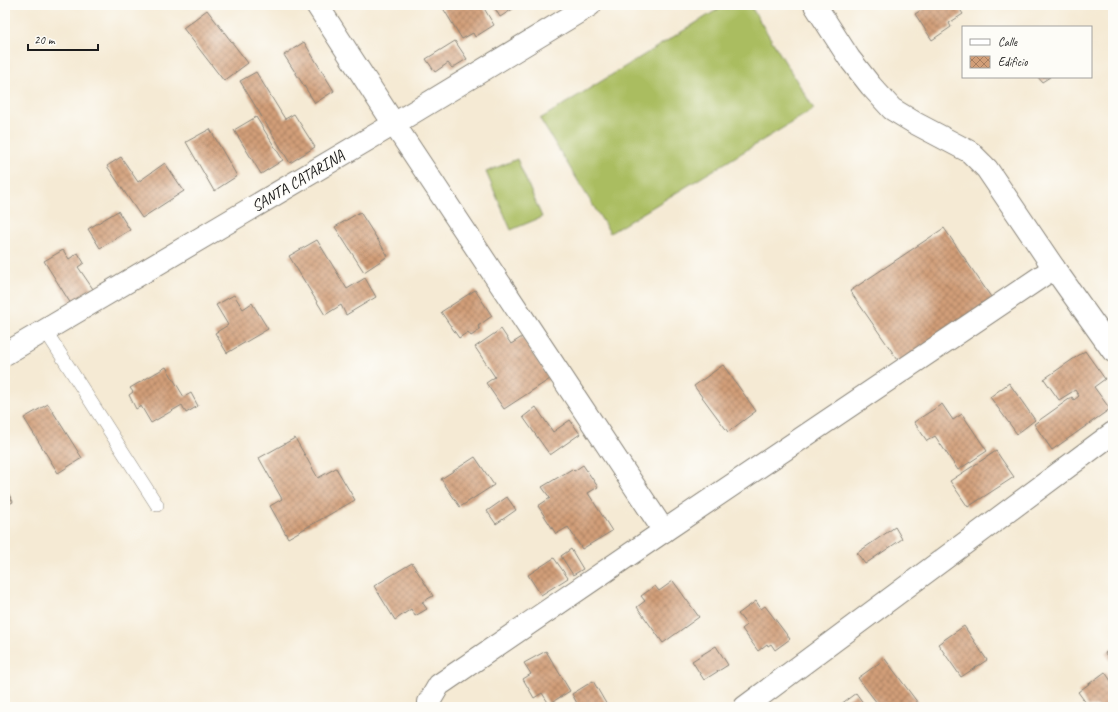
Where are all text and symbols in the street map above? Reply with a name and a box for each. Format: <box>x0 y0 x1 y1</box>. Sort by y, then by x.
scale bar <box>28 26 98 52</box>
legend <box>962 26 1092 78</box>
text: 20 m <box>34 32 56 48</box>
text: Calle <box>998 34 1018 50</box>
text: Edificio <box>998 54 1028 70</box>
street label: SANTA CATARINA <box>248 145 349 217</box>

